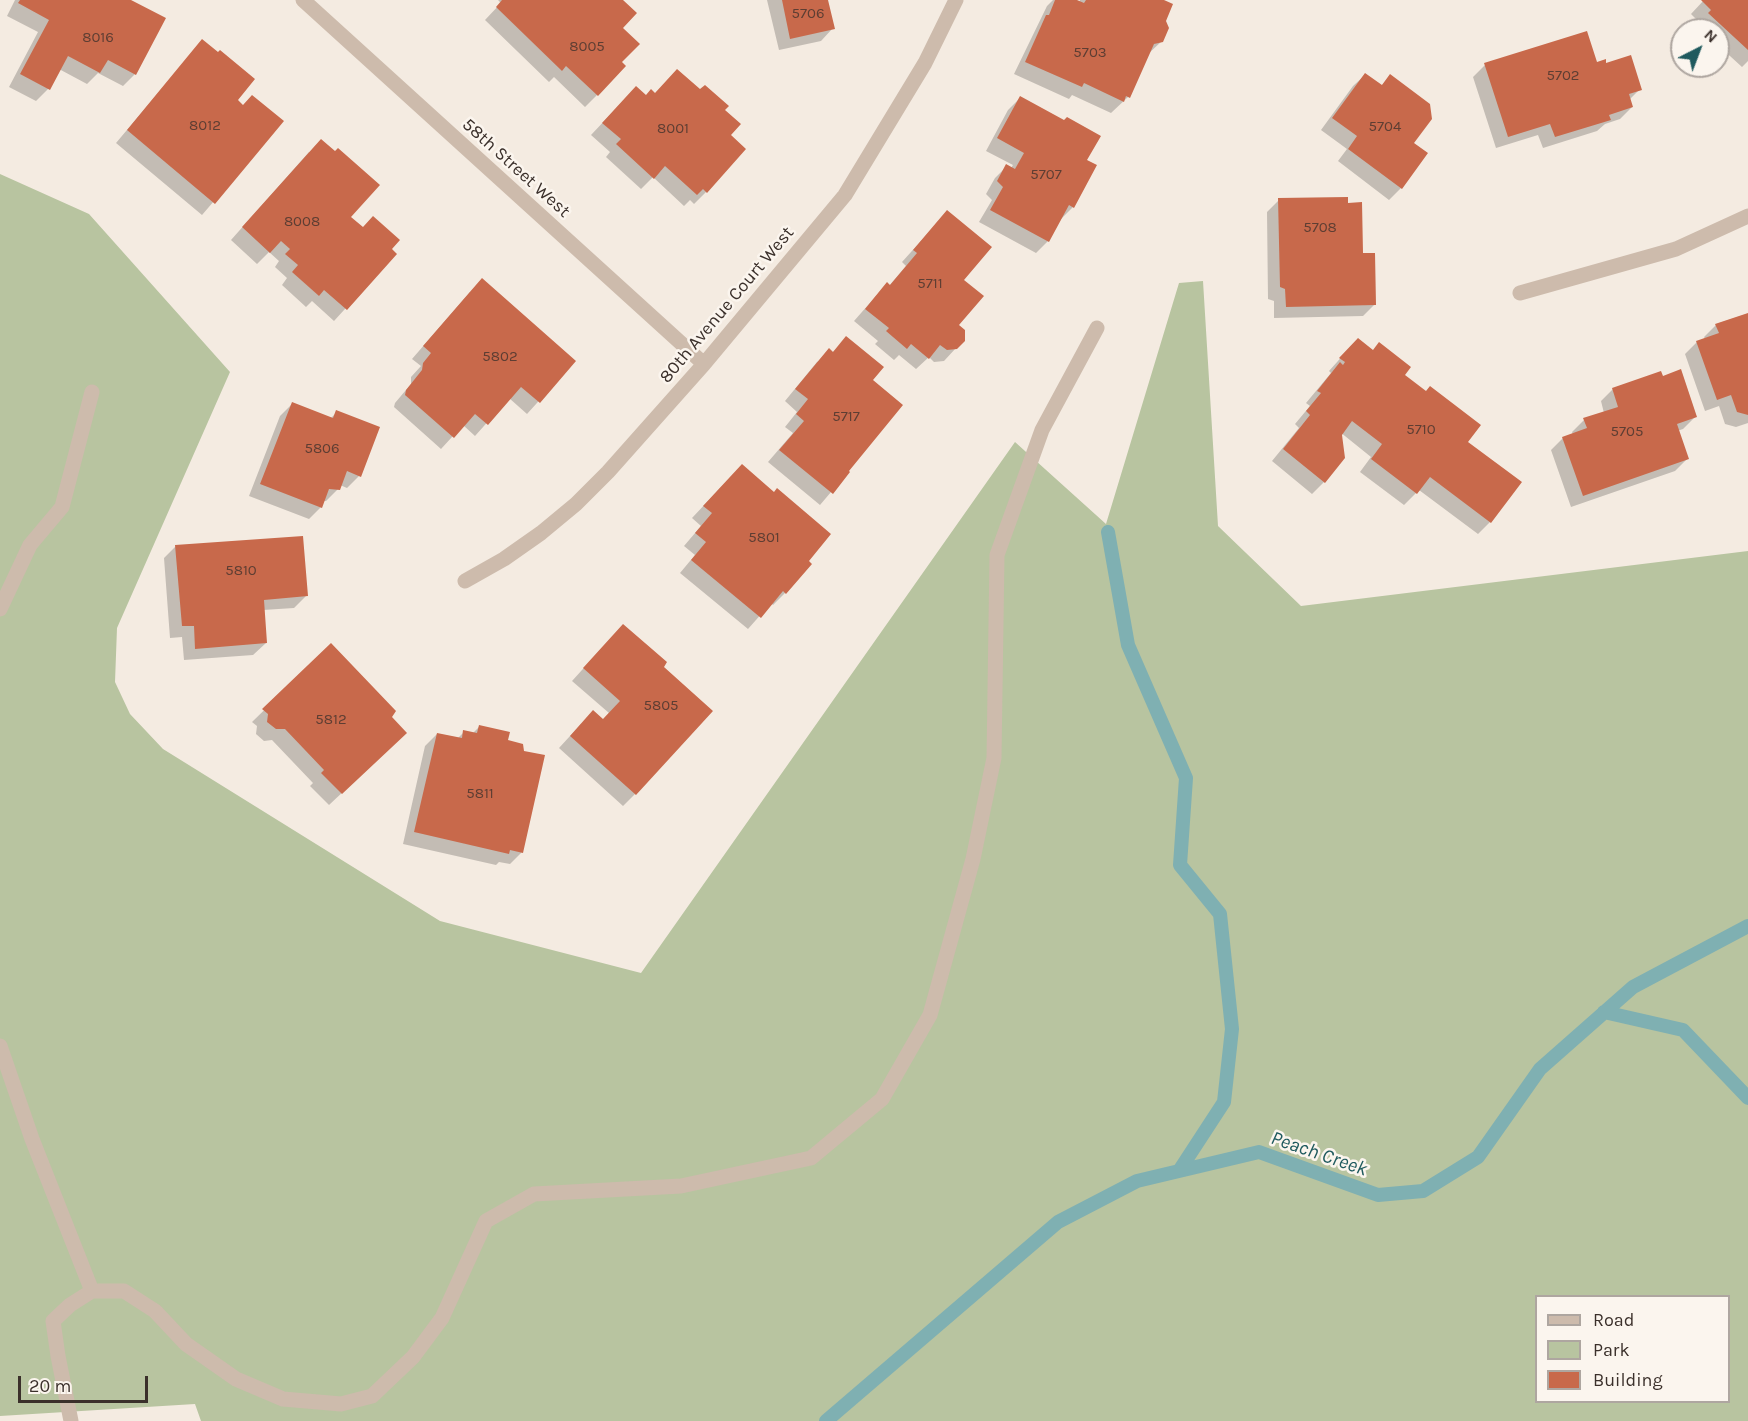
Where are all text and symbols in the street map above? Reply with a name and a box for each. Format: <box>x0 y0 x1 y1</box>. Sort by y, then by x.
house number: 5706 <box>792 5 824 23</box>
north arrow <box>1670 18 1730 78</box>
text: N <box>1700 25 1722 47</box>
house number: 8016 <box>82 29 114 47</box>
house number: 8005 <box>569 38 605 56</box>
house number: 5703 <box>1073 44 1107 62</box>
house number: 5702 <box>1546 67 1580 85</box>
street label: 58th Street West <box>458 114 574 222</box>
house number: 8012 <box>189 117 221 135</box>
house number: 5704 <box>1369 118 1401 136</box>
house number: 8001 <box>657 120 689 138</box>
house number: 5707 <box>1030 166 1062 184</box>
house number: 8008 <box>284 213 320 231</box>
house number: 5708 <box>1303 219 1337 237</box>
street label: 80th Avenue Court West <box>655 222 799 388</box>
house number: 5711 <box>917 275 943 293</box>
house number: 5802 <box>482 348 518 366</box>
house number: 5717 <box>832 408 860 426</box>
house number: 5710 <box>1406 421 1436 439</box>
house number: 5705 <box>1611 423 1643 441</box>
house number: 5806 <box>304 440 340 458</box>
house number: 5801 <box>748 529 780 547</box>
house number: 5810 <box>225 562 257 580</box>
house number: 5805 <box>643 697 679 715</box>
house number: 5812 <box>315 711 347 729</box>
house number: 5811 <box>466 785 494 803</box>
water label: Peach Creek <box>1268 1126 1370 1182</box>
legend <box>1535 1295 1730 1403</box>
text: Road <box>1593 1309 1634 1331</box>
text: Park <box>1593 1339 1630 1361</box>
scale bar <box>21 1364 152 1402</box>
text: Building <box>1593 1369 1663 1391</box>
text: 20 m <box>29 1375 71 1397</box>

